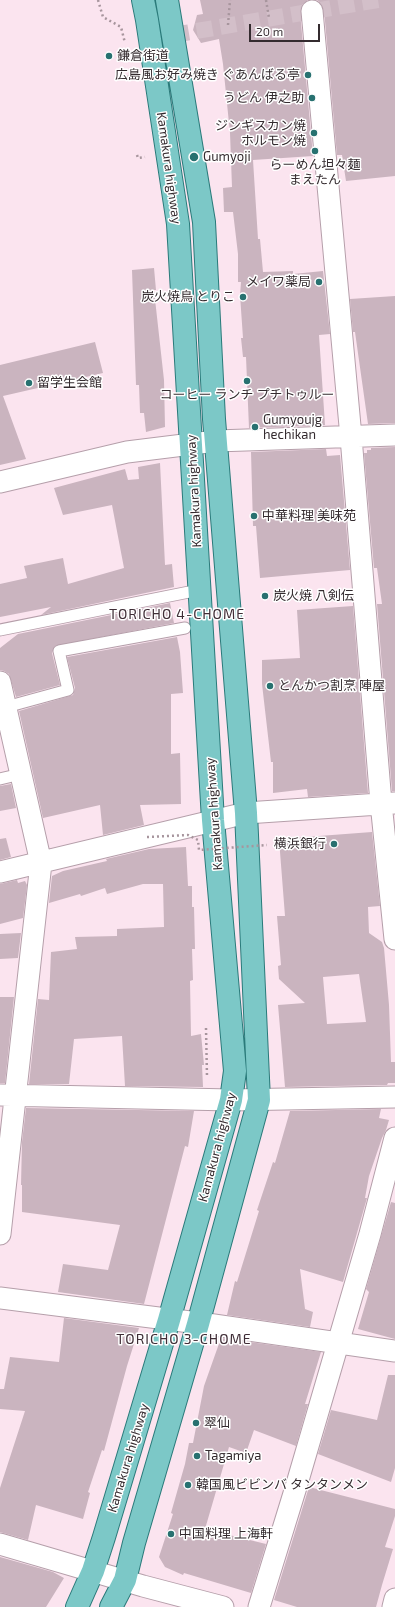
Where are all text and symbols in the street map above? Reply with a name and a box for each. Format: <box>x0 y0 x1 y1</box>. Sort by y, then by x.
scale bar <box>251 16 322 42</box>
text: 20 m <box>256 24 283 38</box>
place label: 鎌倉街道 <box>117 48 169 64</box>
marker: 鎌倉街道 <box>104 51 114 61</box>
place label: 広島風お好み焼き ぐあんばる亭 <box>115 67 300 83</box>
marker: 広島風お好み焼き ぐあんばる亭 <box>303 70 313 80</box>
place label: うどん 伊之助 <box>223 90 304 106</box>
marker: うどん 伊之助 <box>307 93 317 103</box>
street label: Kamakura highway <box>153 111 185 225</box>
place label: ジンギスカン焼 ホルモン焼 <box>215 118 306 149</box>
marker: ジンギスカン焼 ホルモン焼 <box>309 128 319 138</box>
marker: らーめん坦々麺 まえたん <box>310 146 320 156</box>
place label: Gumyoji <box>203 149 251 165</box>
marker: Gumyoji <box>188 151 200 163</box>
place label: らーめん坦々麺 まえたん <box>270 157 360 188</box>
place label: メイワ薬局 <box>246 274 311 290</box>
marker: メイワ薬局 <box>314 277 324 287</box>
place label: 炭火焼鳥 とりこ <box>141 289 235 305</box>
marker: 炭火焼鳥 とりこ <box>238 292 248 302</box>
place label: 留学生会館 <box>37 375 102 391</box>
marker: コーヒー ランチ プチトゥルー <box>242 376 252 386</box>
marker: 留学生会館 <box>24 378 34 388</box>
place label: コーヒー ランチ プチトゥルー <box>160 387 334 403</box>
place label: Gumyoujg hechikan <box>263 412 322 443</box>
marker: Gumyoujg hechikan <box>250 422 260 432</box>
street label: Kamakura highway <box>183 434 205 548</box>
place label: 中華料理 美味苑 <box>262 508 356 524</box>
marker: 中華料理 美味苑 <box>249 511 259 521</box>
place label: 炭火焼 八剣伝 <box>273 588 354 604</box>
marker: 炭火焼 八剣伝 <box>260 591 270 601</box>
district label: TORICHO 4-CHOME <box>109 606 245 622</box>
place label: とんかつ割烹 陣屋 <box>278 678 385 694</box>
marker: とんかつ割烹 陣屋 <box>265 681 275 691</box>
street label: Kamakura highway <box>202 757 226 871</box>
place label: 横浜銀行 <box>274 836 326 852</box>
marker: 横浜銀行 <box>329 839 339 849</box>
street label: Kamakura highway <box>195 1090 239 1204</box>
district label: TORICHO 3-CHOME <box>116 1331 252 1347</box>
street label: Kamakura highway <box>104 1402 152 1514</box>
place label: 翠仙 <box>204 1415 230 1431</box>
marker: 翠仙 <box>191 1418 201 1428</box>
place label: Tagamiya <box>205 1448 261 1464</box>
marker: Tagamiya <box>192 1451 202 1461</box>
place label: 韓国風ビビンバ タンタンメン <box>196 1477 368 1493</box>
marker: 韓国風ビビンバ タンタンメン <box>183 1480 193 1490</box>
place label: 中国料理 上海軒 <box>179 1526 273 1542</box>
marker: 中国料理 上海軒 <box>166 1529 176 1539</box>

